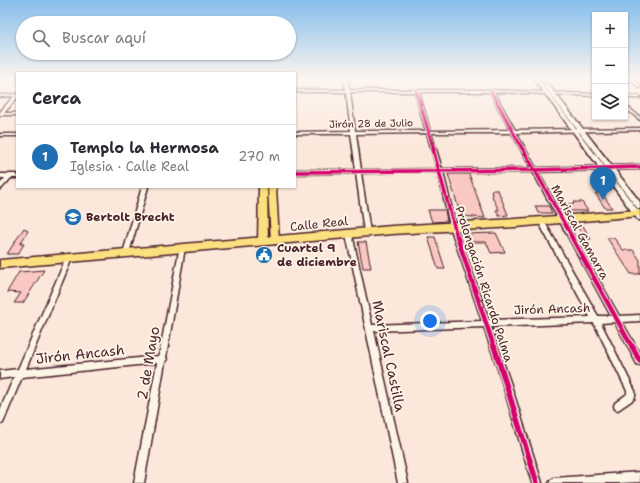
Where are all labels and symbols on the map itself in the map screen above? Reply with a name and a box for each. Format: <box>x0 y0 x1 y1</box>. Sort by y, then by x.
street label: Jirón 28 de Julio <box>329 116 413 131</box>
pin: 1 <box>590 167 616 200</box>
street label: Mariscal Gamarra <box>547 182 613 283</box>
street label: Prolongación Ricardo Palma <box>451 204 517 364</box>
school or university icon: Bertolt Brecht <box>63 207 83 227</box>
place label: Bertolt Brecht <box>86 209 175 225</box>
street label: Calle Real <box>289 213 349 235</box>
place label: Cuartel 9 de diciembre <box>277 240 357 270</box>
public building icon: Cuartel 9 de diciembre <box>254 245 274 265</box>
street label: Mariscal Castilla <box>368 299 410 414</box>
street label: Jirón Ancash <box>513 300 591 318</box>
your location <box>420 311 440 331</box>
street label: 2 de Mayo <box>133 325 163 401</box>
street label: Jirón Ancash <box>35 340 125 368</box>

